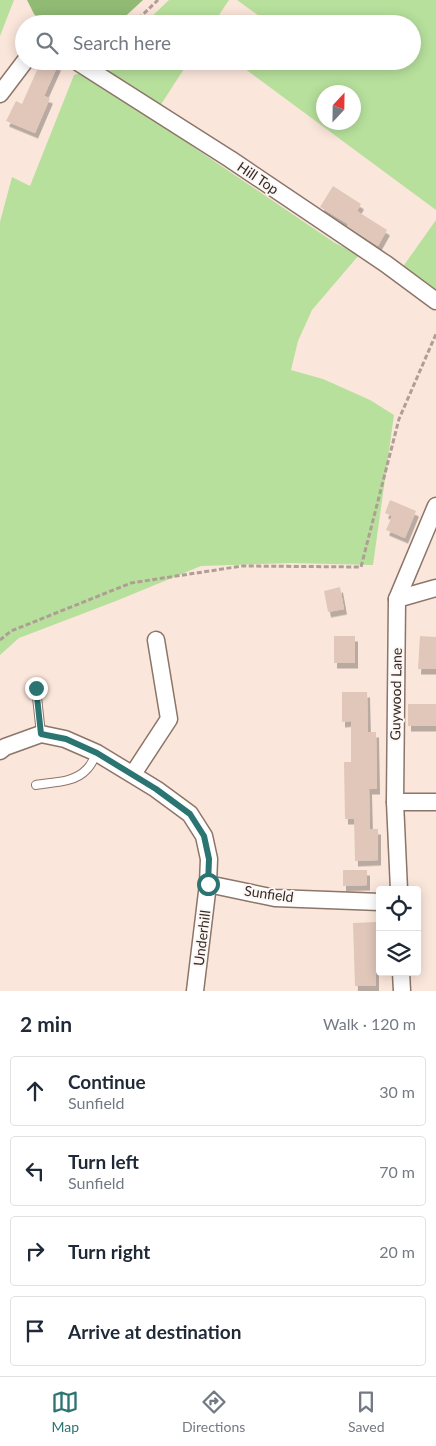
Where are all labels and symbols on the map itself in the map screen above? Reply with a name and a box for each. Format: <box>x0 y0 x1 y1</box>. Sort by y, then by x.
north arrow <box>316 85 361 130</box>
street label: Hill Top <box>234 158 282 198</box>
street label: Guywood Lane <box>386 648 405 740</box>
route end <box>25 677 48 700</box>
route start <box>197 873 220 896</box>
street label: Sunfield <box>243 882 295 905</box>
street label: Underhill <box>190 909 213 967</box>

